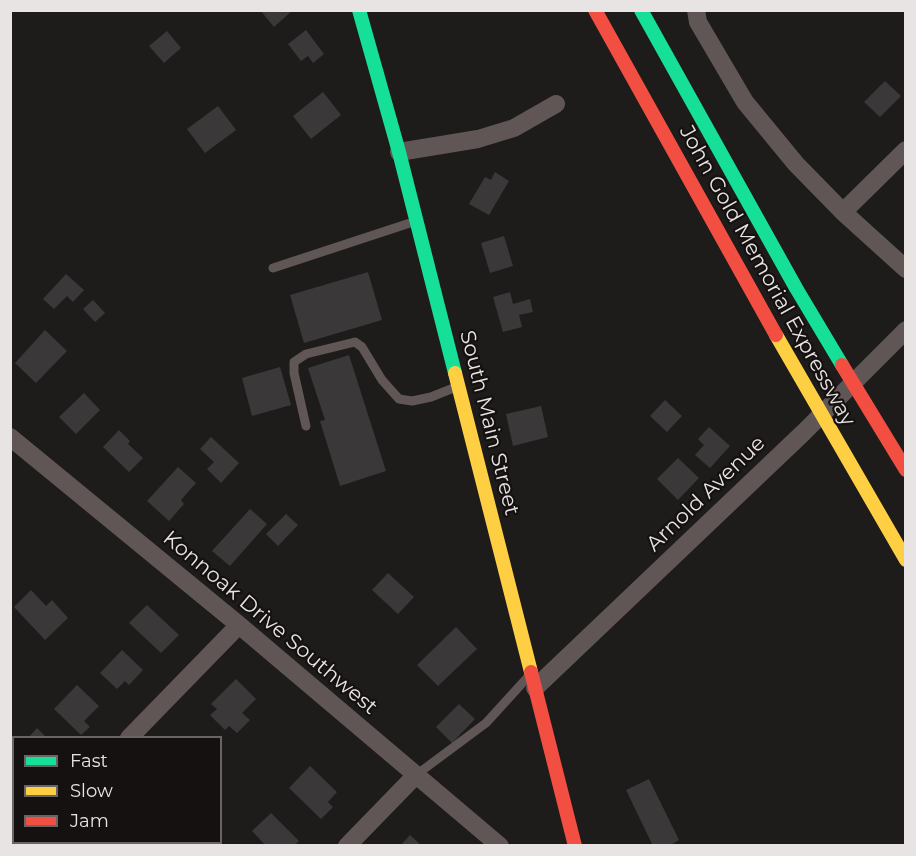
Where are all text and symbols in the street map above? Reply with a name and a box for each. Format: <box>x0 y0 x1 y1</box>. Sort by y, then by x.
street label: John Gold Memorial Expressway <box>674 121 860 431</box>
street label: South Main Street <box>454 328 524 518</box>
street label: Arnold Avenue <box>641 431 771 557</box>
street label: Konnoak Drive Southwest <box>158 526 382 720</box>
legend <box>12 736 222 844</box>
text: Fast <box>70 750 108 772</box>
text: Slow <box>70 780 113 802</box>
text: Jam <box>70 810 109 832</box>

